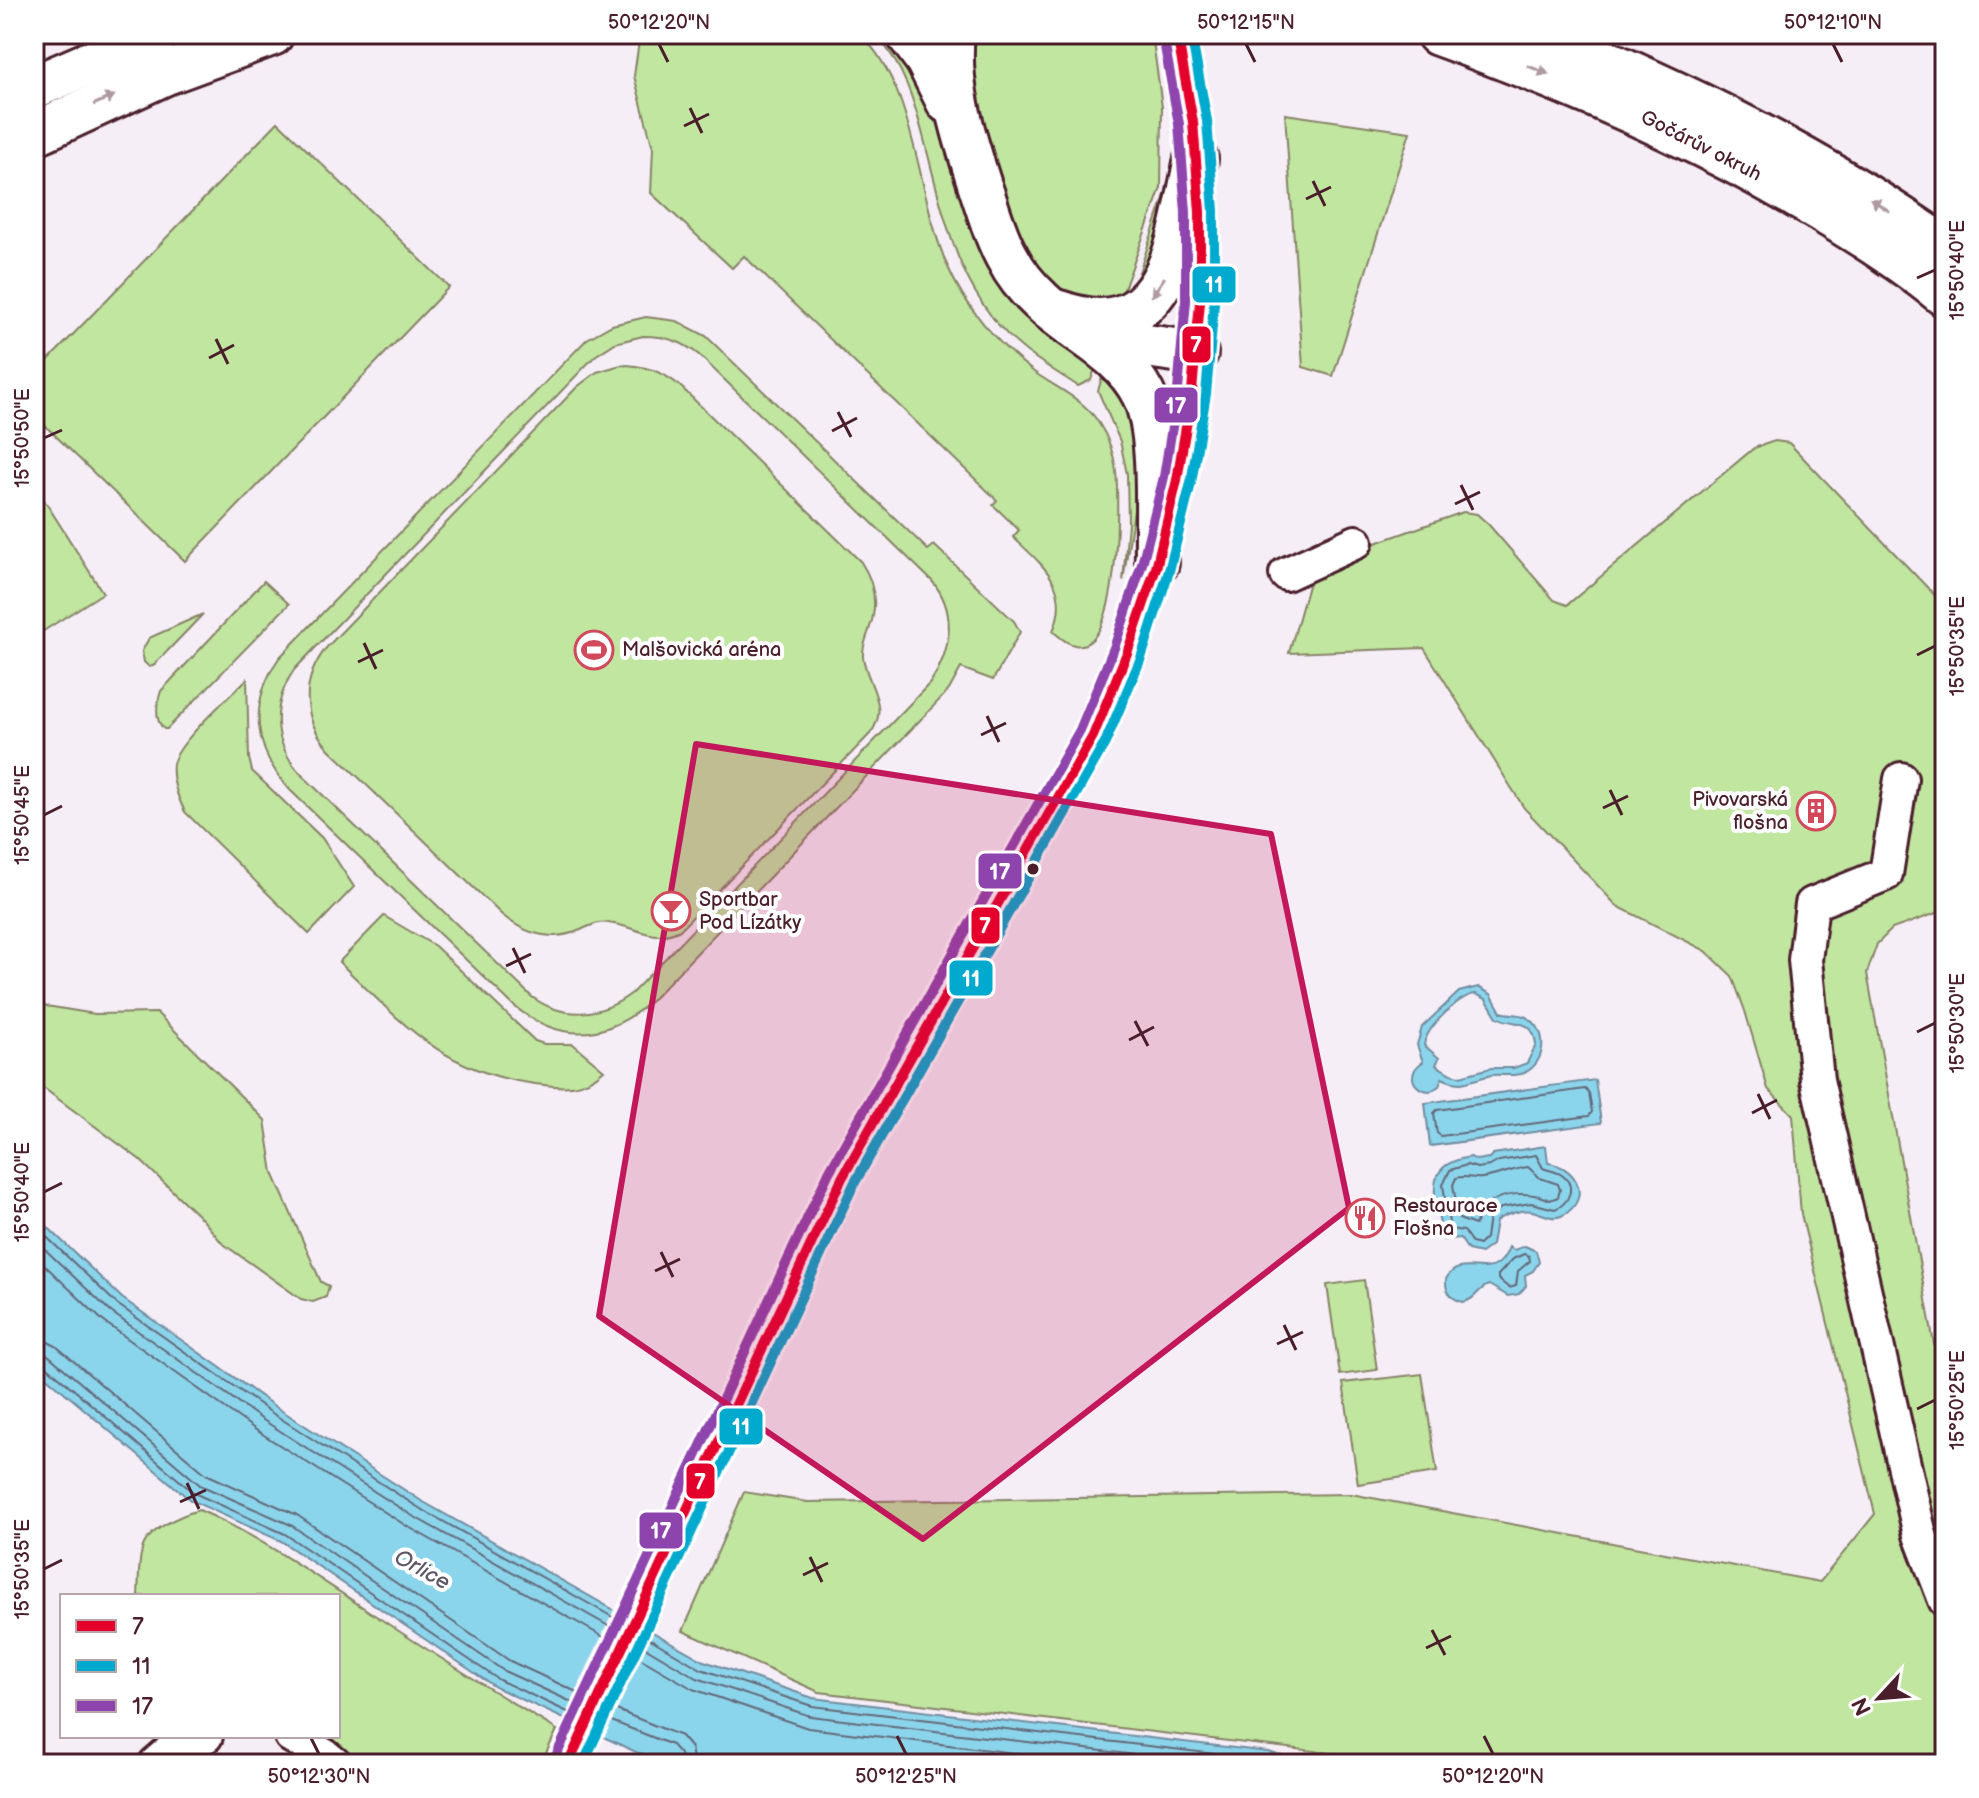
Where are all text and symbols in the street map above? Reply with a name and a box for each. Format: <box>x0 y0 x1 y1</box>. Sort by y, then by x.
text: 50°12'20"N <box>608 11 710 35</box>
text: 50°12'15"N <box>1197 11 1295 35</box>
text: 50°12'10"N <box>1784 11 1882 35</box>
one-way arrow <box>1526 64 1550 77</box>
one-way arrow <box>92 94 116 107</box>
street label: Gočárův okruh <box>1637 105 1765 187</box>
one-way arrow <box>1869 198 1891 213</box>
text: 15°50'40"E <box>1946 220 1970 320</box>
line badge: 11 <box>1191 265 1237 304</box>
text: 11 <box>1205 272 1223 299</box>
one-way arrow <box>1150 276 1165 297</box>
line badge: 7 <box>1181 325 1212 364</box>
text: 7 <box>1190 332 1202 359</box>
line badge: 17 <box>1153 386 1199 424</box>
text: 15°50'50"E <box>11 388 35 488</box>
text: 17 <box>1165 393 1187 420</box>
text: 15°50'35"E <box>1946 596 1970 696</box>
sports icon: Malšovická aréna <box>573 629 615 671</box>
place label: Malšovická aréna <box>622 638 781 662</box>
text: 15°50'45"E <box>11 765 35 865</box>
place label: Pivovarská flošna <box>1692 788 1788 835</box>
building icon: Pivovarská flošna <box>1795 790 1837 832</box>
line badge: 17 <box>977 852 1023 890</box>
text: 17 <box>989 859 1011 886</box>
unlabelled marker <box>1025 861 1041 877</box>
place label: Sportbar Pod Lízátky <box>699 888 801 935</box>
bar icon: Sportbar Pod Lízátky <box>650 890 692 932</box>
line badge: 7 <box>970 906 1001 945</box>
text: 7 <box>979 913 991 940</box>
line badge: 11 <box>948 959 994 997</box>
text: 11 <box>962 966 980 993</box>
text: 15°50'30"E <box>1946 973 1970 1073</box>
text: 15°50'40"E <box>11 1142 35 1242</box>
place label: Restaurace Flošna <box>1393 1194 1498 1241</box>
restaurant icon: Restaurace Flošna <box>1344 1197 1386 1239</box>
text: 15°50'25"E <box>1946 1350 1970 1450</box>
line badge: 11 <box>718 1407 764 1446</box>
text: 11 <box>732 1414 750 1441</box>
line badge: 7 <box>685 1462 716 1500</box>
text: 7 <box>694 1469 706 1496</box>
line badge: 17 <box>638 1511 684 1550</box>
text: 17 <box>650 1518 672 1545</box>
text: 15°50'35"E <box>11 1519 35 1619</box>
water label: Orlice <box>389 1544 455 1596</box>
legend <box>60 1594 340 1738</box>
text: 7 <box>132 1612 144 1641</box>
text: 11 <box>132 1652 151 1681</box>
north arrow <box>1839 1658 1919 1738</box>
text: 17 <box>132 1692 153 1721</box>
text: N <box>1847 1693 1878 1719</box>
text: 50°12'30"N <box>267 1765 371 1789</box>
text: 50°12'25"N <box>855 1765 957 1789</box>
text: 50°12'20"N <box>1442 1765 1544 1789</box>

